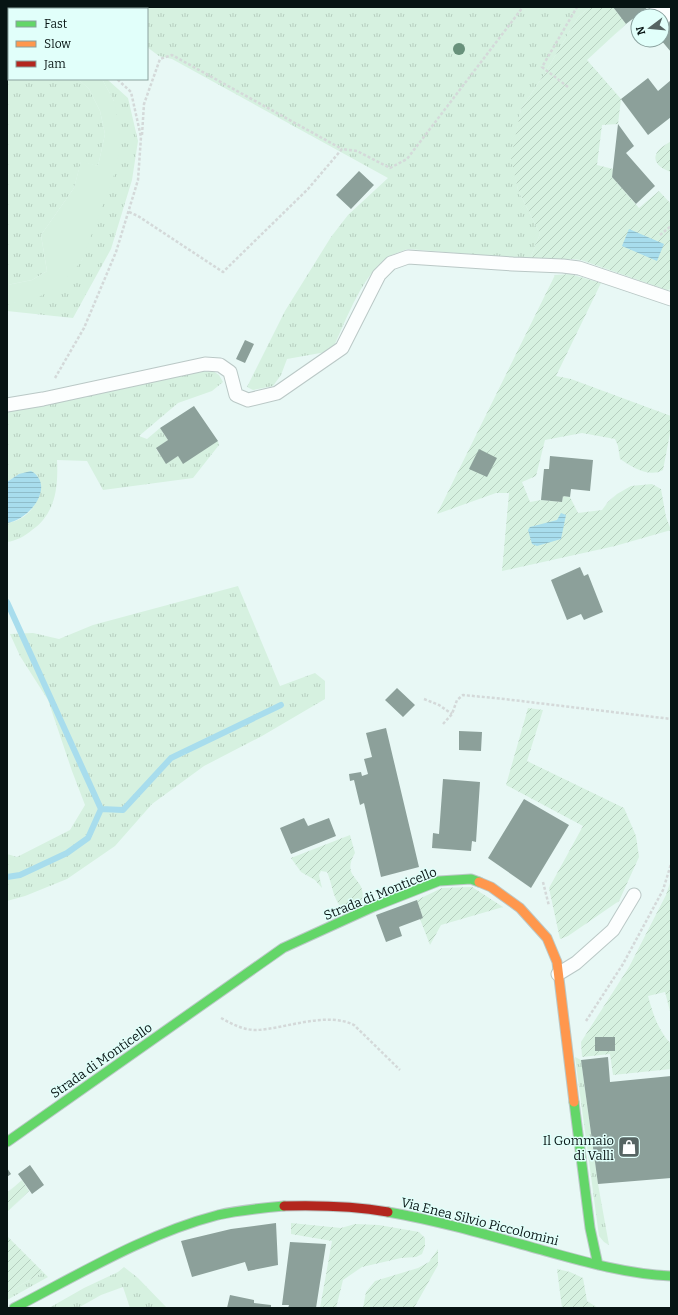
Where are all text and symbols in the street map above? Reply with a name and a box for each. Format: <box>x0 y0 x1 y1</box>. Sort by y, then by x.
legend <box>8 8 148 80</box>
north arrow <box>630 8 670 48</box>
text: Fast <box>44 17 68 31</box>
text: N <box>633 24 648 36</box>
text: Slow <box>44 37 71 51</box>
text: Jam <box>43 57 66 71</box>
street label: Strada di Monticello <box>322 864 439 923</box>
street label: Strada di Monticello <box>48 1020 155 1101</box>
place label: Il Gommaio di Valli <box>543 1133 614 1163</box>
shop icon: Il Gommaio di Valli <box>616 1134 642 1160</box>
street label: Via Enea Silvio Piccolomini <box>400 1195 560 1248</box>

